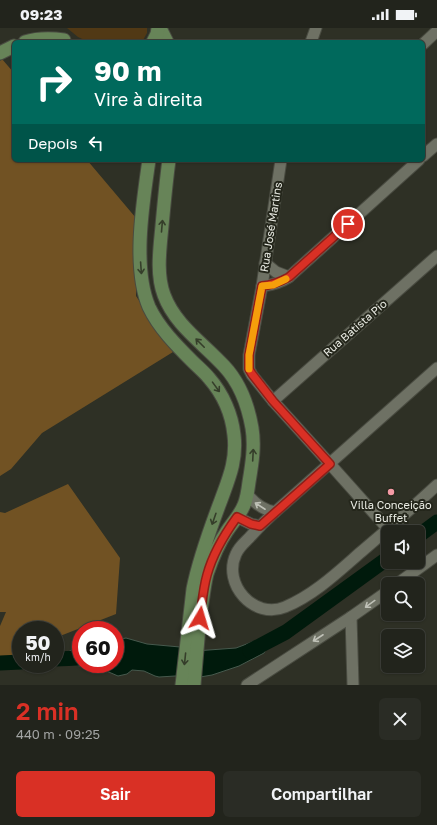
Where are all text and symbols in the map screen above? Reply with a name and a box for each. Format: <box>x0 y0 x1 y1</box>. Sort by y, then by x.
text: 09:23 <box>20 5 62 23</box>
text: 90 m <box>94 54 161 87</box>
icon: right <box>28 56 80 108</box>
text: Vire à direita <box>94 88 203 110</box>
icon: left <box>85 132 107 154</box>
text: Depois <box>28 134 77 152</box>
street label: Rua José Martins <box>257 181 284 273</box>
pin <box>331 207 365 241</box>
icon: arrive <box>337 213 359 235</box>
one-way arrow <box>158 220 166 233</box>
one-way arrow <box>137 262 144 275</box>
street label: Rua Batista Pio <box>320 296 389 359</box>
one-way arrow <box>195 338 205 348</box>
one-way arrow <box>212 381 220 392</box>
one-way arrow <box>249 449 256 462</box>
marker: Villa Conceição Buffet <box>386 487 396 497</box>
place label: Villa Conceição Buffet <box>350 498 432 524</box>
one-way arrow <box>254 501 266 509</box>
one-way arrow <box>210 512 217 525</box>
map controls <box>381 525 425 673</box>
button: sound <box>381 525 425 569</box>
button: search <box>381 577 425 621</box>
position arrow <box>179 597 221 639</box>
one-way arrow <box>364 600 375 608</box>
speed limit sign: 60 <box>72 621 124 673</box>
button: layers <box>381 629 425 673</box>
text: 50 <box>25 630 51 654</box>
one-way arrow <box>313 634 324 643</box>
text: km/h <box>25 651 51 663</box>
one-way arrow <box>181 652 188 665</box>
text: 2 min <box>16 696 78 725</box>
button: close <box>379 698 421 740</box>
text: 440 m · 09:25 <box>16 726 100 742</box>
button: Sair <box>16 771 215 817</box>
button: Compartilhar <box>223 771 421 817</box>

